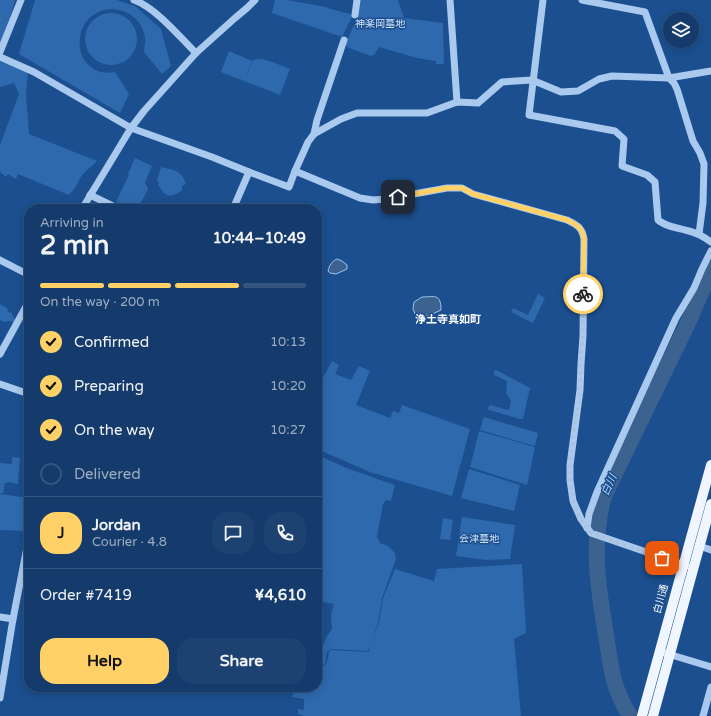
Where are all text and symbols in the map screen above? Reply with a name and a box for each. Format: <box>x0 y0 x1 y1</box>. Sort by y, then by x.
map controls <box>663 12 699 48</box>
button: layers <box>663 12 699 48</box>
park label: 神楽岡墓地 <box>355 18 406 30</box>
pin <box>381 180 415 214</box>
icon: home <box>387 186 409 208</box>
text: Arriving in <box>40 215 104 231</box>
text: 10:44–10:49 <box>212 229 306 247</box>
text: 2 min <box>40 230 109 261</box>
courier <box>563 274 603 314</box>
icon: bike <box>572 283 594 305</box>
text: On the way · 200 m <box>40 294 160 310</box>
district label: 浄土寺真如町 <box>415 313 481 326</box>
icon: check <box>40 331 62 353</box>
text: Confirmed <box>74 333 149 351</box>
text: 10:13 <box>270 334 306 350</box>
icon: check <box>40 375 62 397</box>
text: Preparing <box>74 377 144 395</box>
text: 10:20 <box>270 378 306 394</box>
icon: check <box>40 419 62 441</box>
text: On the way <box>74 421 154 439</box>
text: 10:27 <box>270 422 306 438</box>
text: Delivered <box>74 465 141 483</box>
water label: 白川 <box>599 471 620 498</box>
button: chat <box>212 512 254 554</box>
button: phone <box>264 512 306 554</box>
text: Jordan <box>92 516 141 534</box>
text: J <box>58 524 65 542</box>
park label: 会津墓地 <box>459 533 500 545</box>
text: Courier · 4.8 <box>92 534 167 550</box>
pin <box>645 541 679 575</box>
icon: bag <box>651 547 673 569</box>
street label: 白川通 <box>651 583 671 615</box>
text: Order #7419 <box>40 586 132 604</box>
text: ¥4,610 <box>255 586 306 604</box>
button: Help <box>40 638 169 684</box>
button: Share <box>177 638 306 684</box>

